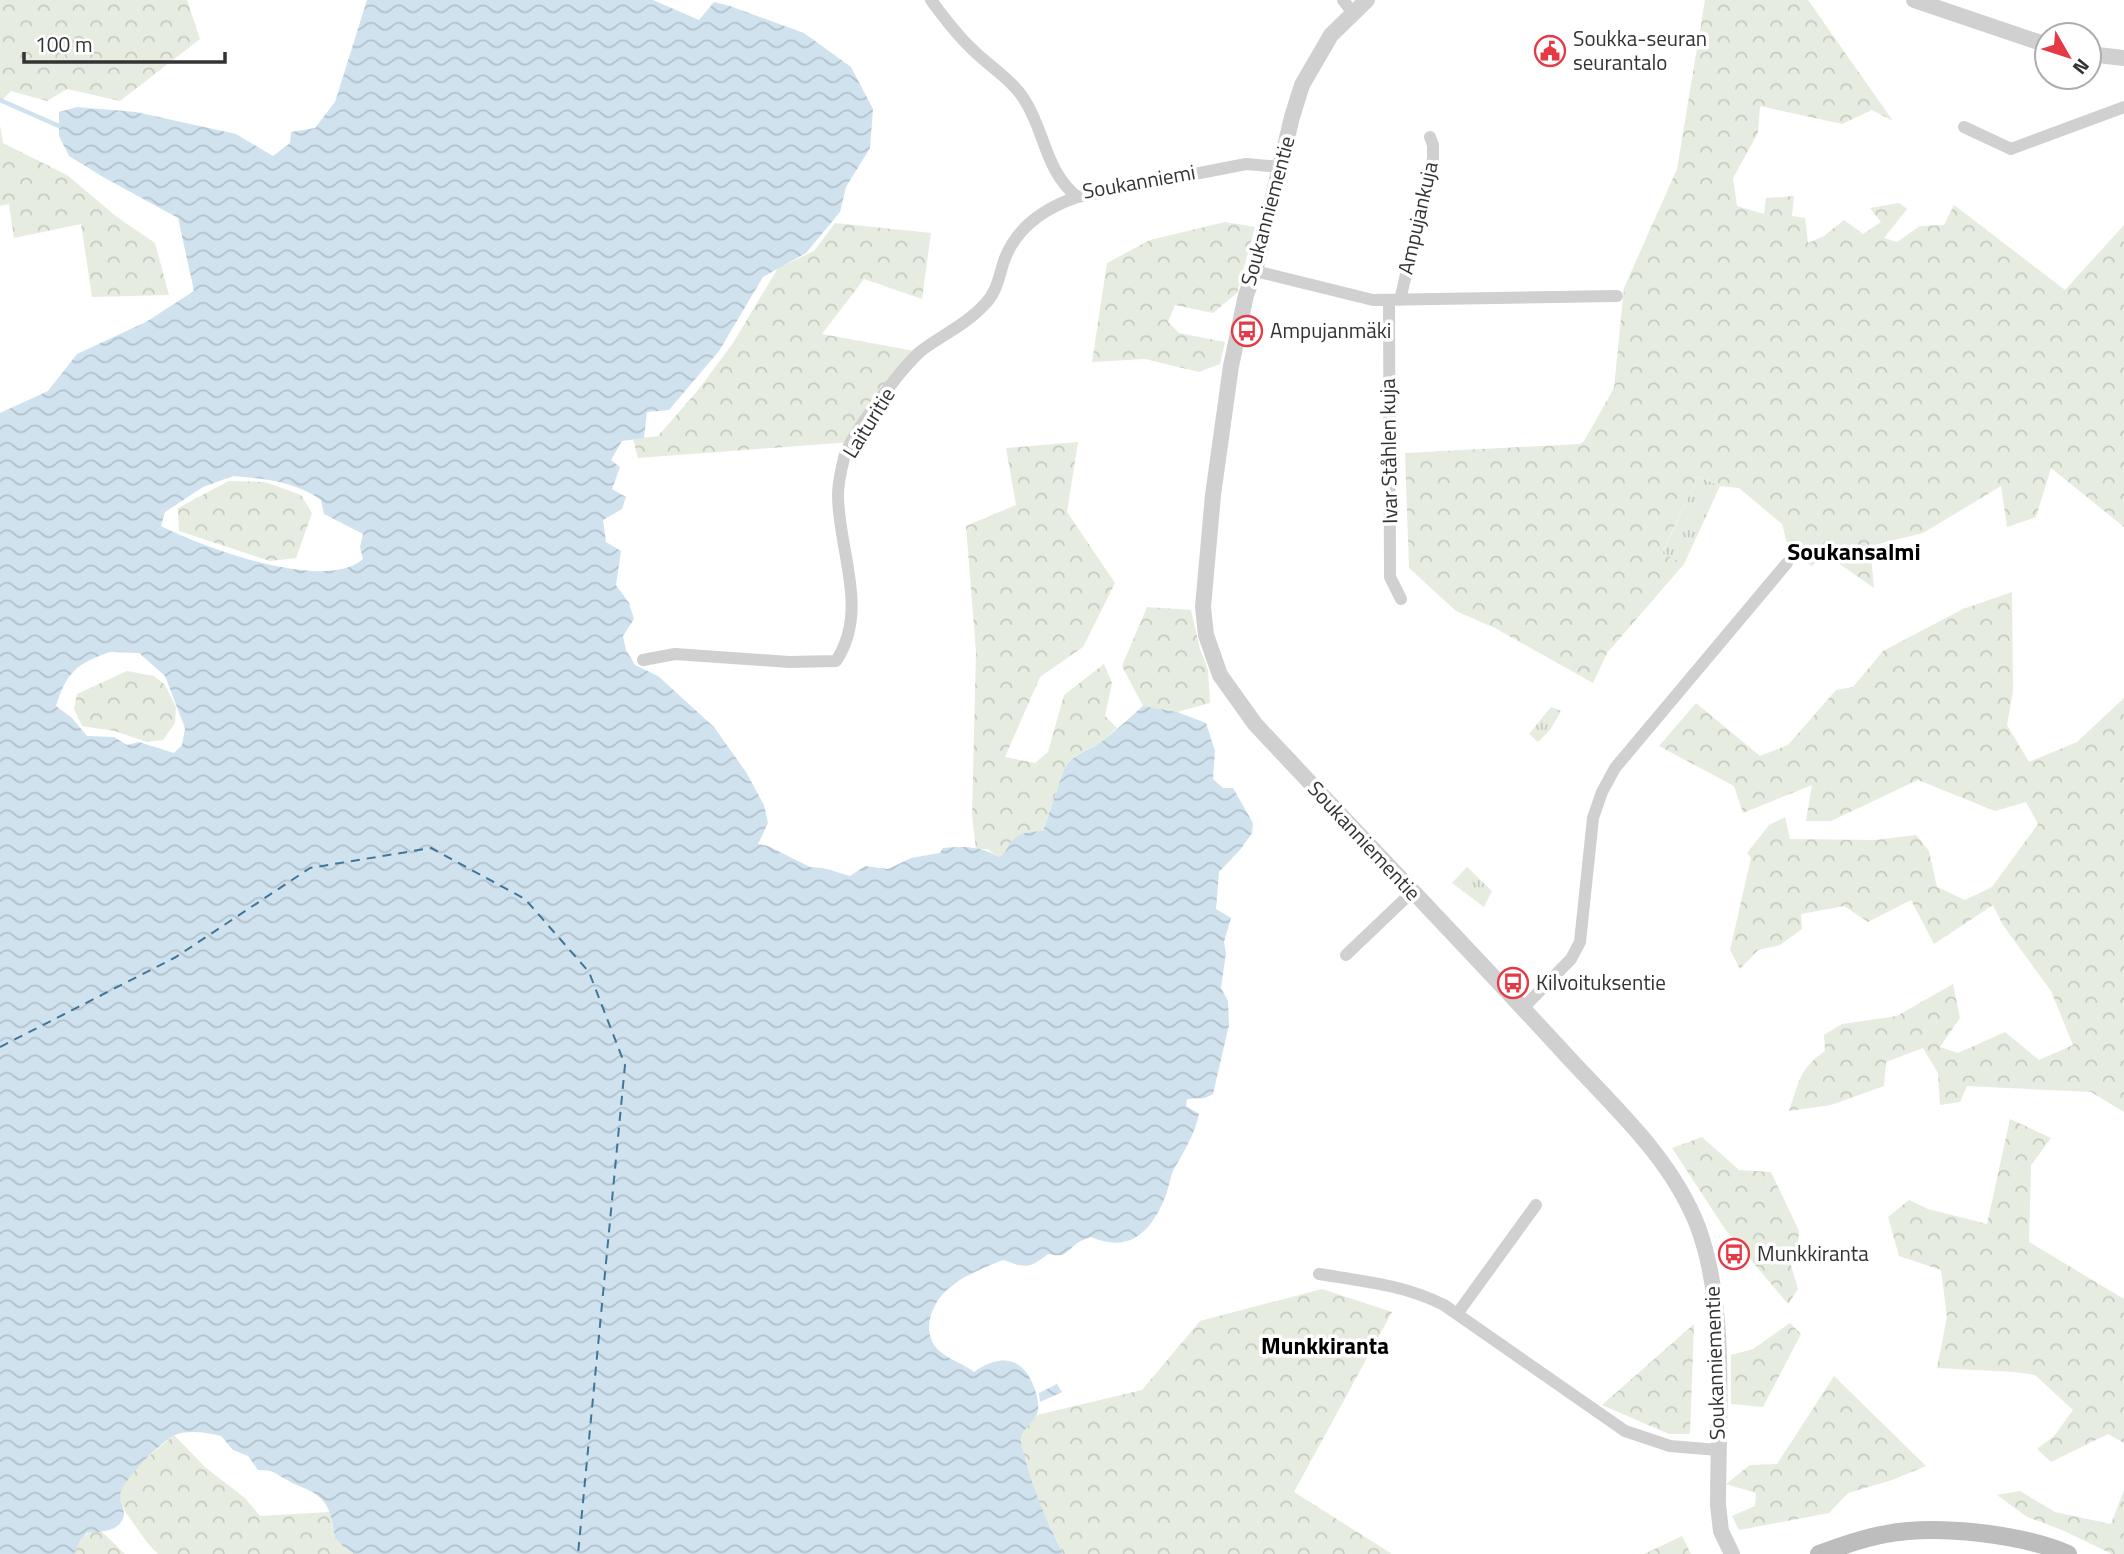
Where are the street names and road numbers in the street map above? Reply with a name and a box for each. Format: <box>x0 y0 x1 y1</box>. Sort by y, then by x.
street label: Soukanniementie <box>1232 132 1302 289</box>
street label: Soukanniemi <box>1080 155 1198 207</box>
street label: Ampujankuja <box>1388 158 1446 277</box>
street label: Ivar Ståhlen kuja <box>1371 378 1405 524</box>
street label: Laituritie <box>834 381 902 464</box>
street label: Soukanniementie <box>1301 773 1429 907</box>
street label: Soukanniementie <box>1695 1286 1733 1440</box>

